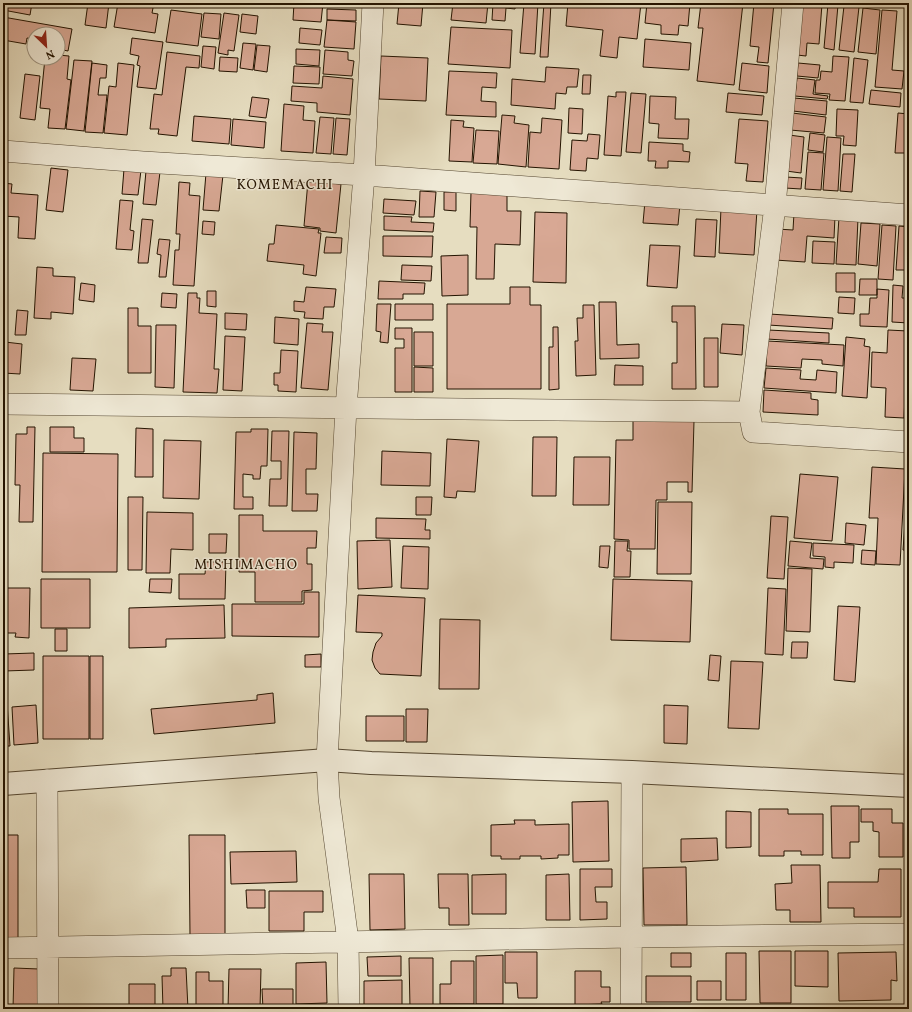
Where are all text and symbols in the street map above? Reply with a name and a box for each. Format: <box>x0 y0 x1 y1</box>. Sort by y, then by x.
north arrow <box>26 26 66 66</box>
text: N <box>43 45 56 62</box>
district label: KOMEMACHI <box>236 176 334 195</box>
district label: MISHIMACHO <box>194 556 298 575</box>

